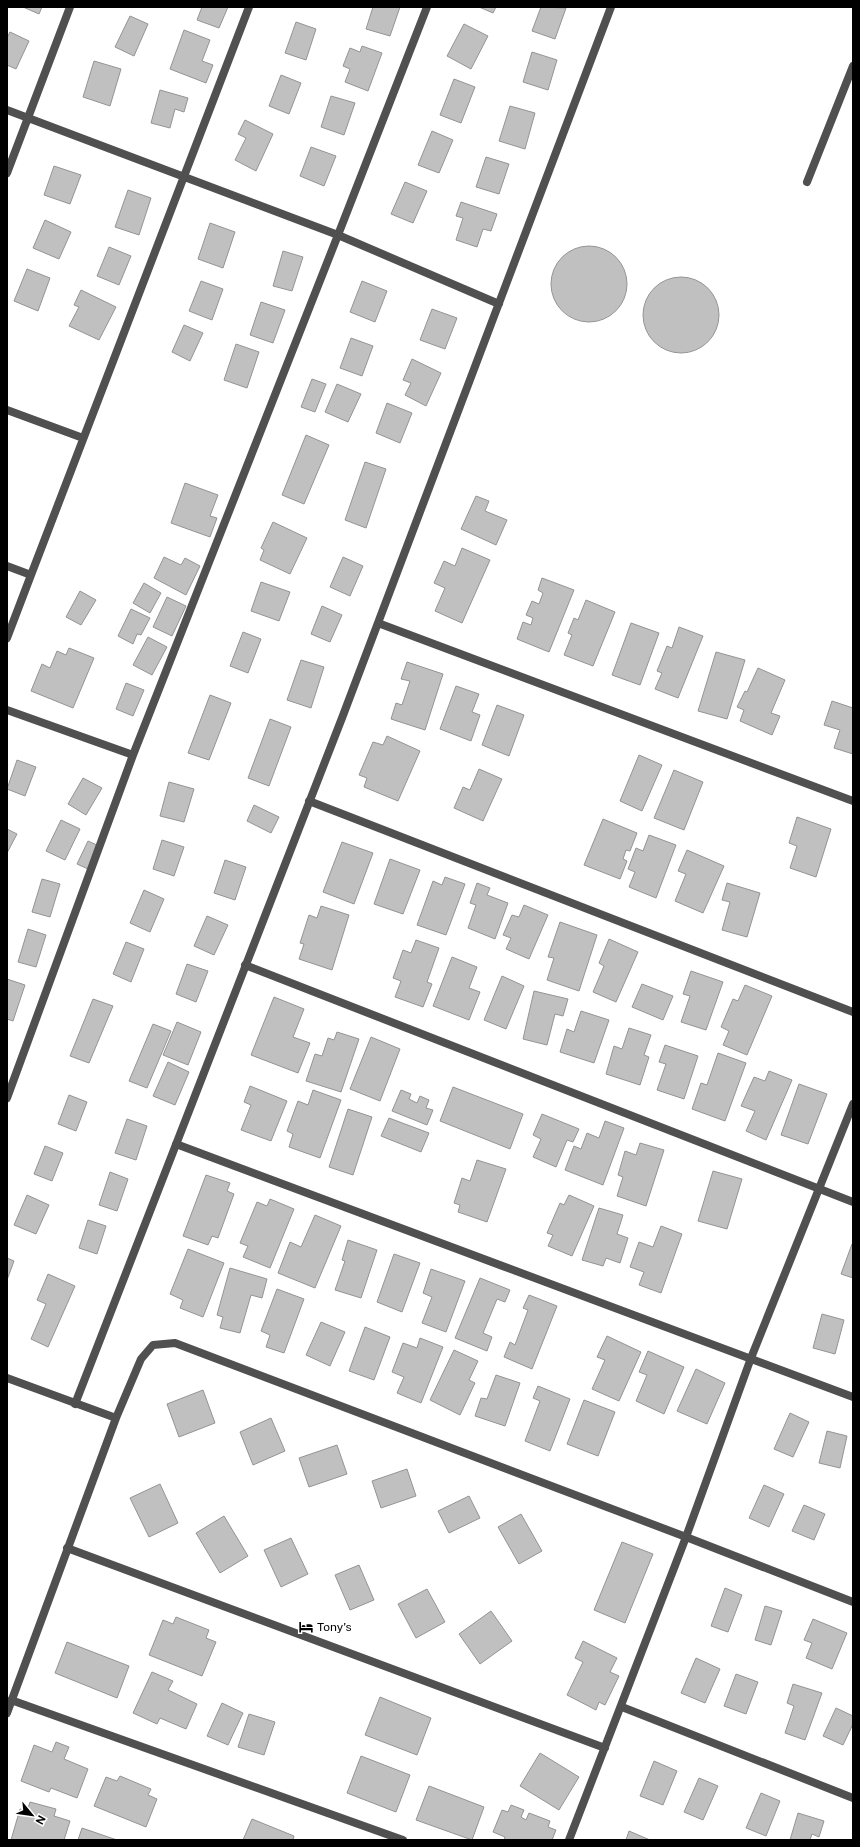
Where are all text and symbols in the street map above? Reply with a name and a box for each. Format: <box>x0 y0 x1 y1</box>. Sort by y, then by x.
hotel icon: Tony's <box>298 1619 314 1635</box>
place label: Tony's <box>317 1620 352 1634</box>
north arrow <box>12 1795 52 1835</box>
text: N <box>33 1813 48 1827</box>

